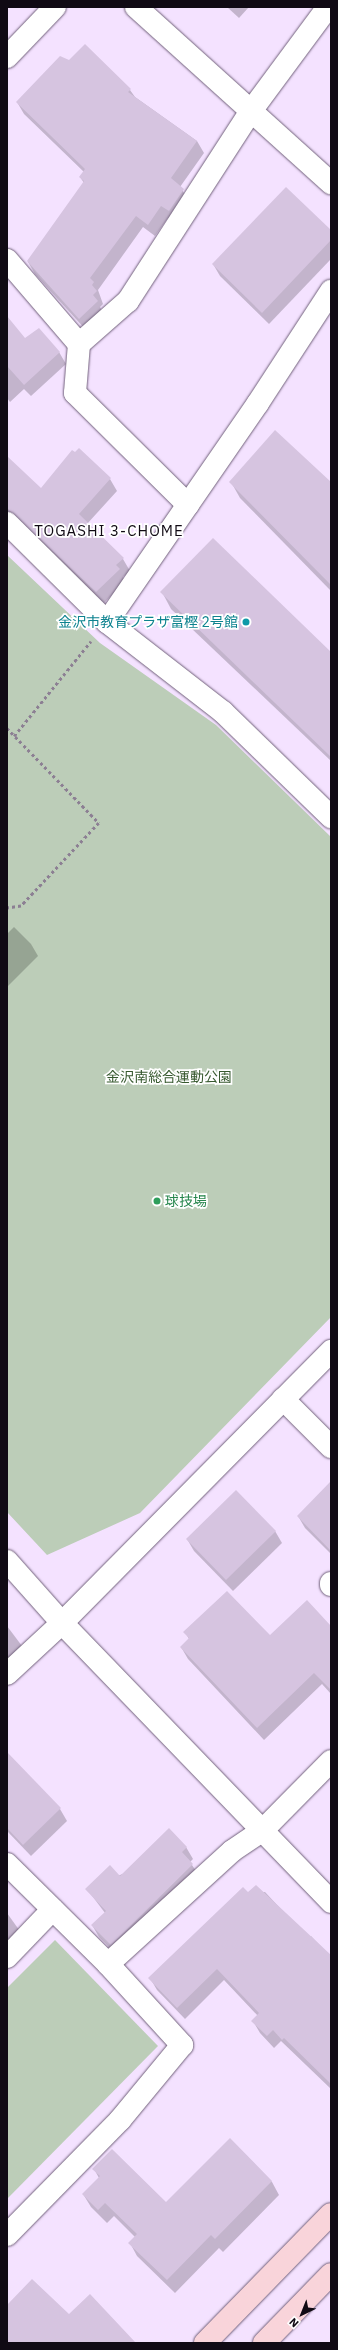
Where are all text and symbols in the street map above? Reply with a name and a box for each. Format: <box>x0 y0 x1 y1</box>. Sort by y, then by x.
district label: TOGASHI 3-CHOME <box>34 522 184 540</box>
place label: 金沢市教育プラザ富樫 2号館 <box>58 614 238 630</box>
marker: 金沢市教育プラザ富樫 2号館 <box>241 617 251 627</box>
park label: 金沢南総合運動公園 <box>106 1069 232 1085</box>
place label: 球技場 <box>165 1193 207 1209</box>
marker: 球技場 <box>152 1196 162 1206</box>
north arrow <box>282 2294 322 2334</box>
text: N <box>286 2315 302 2331</box>

